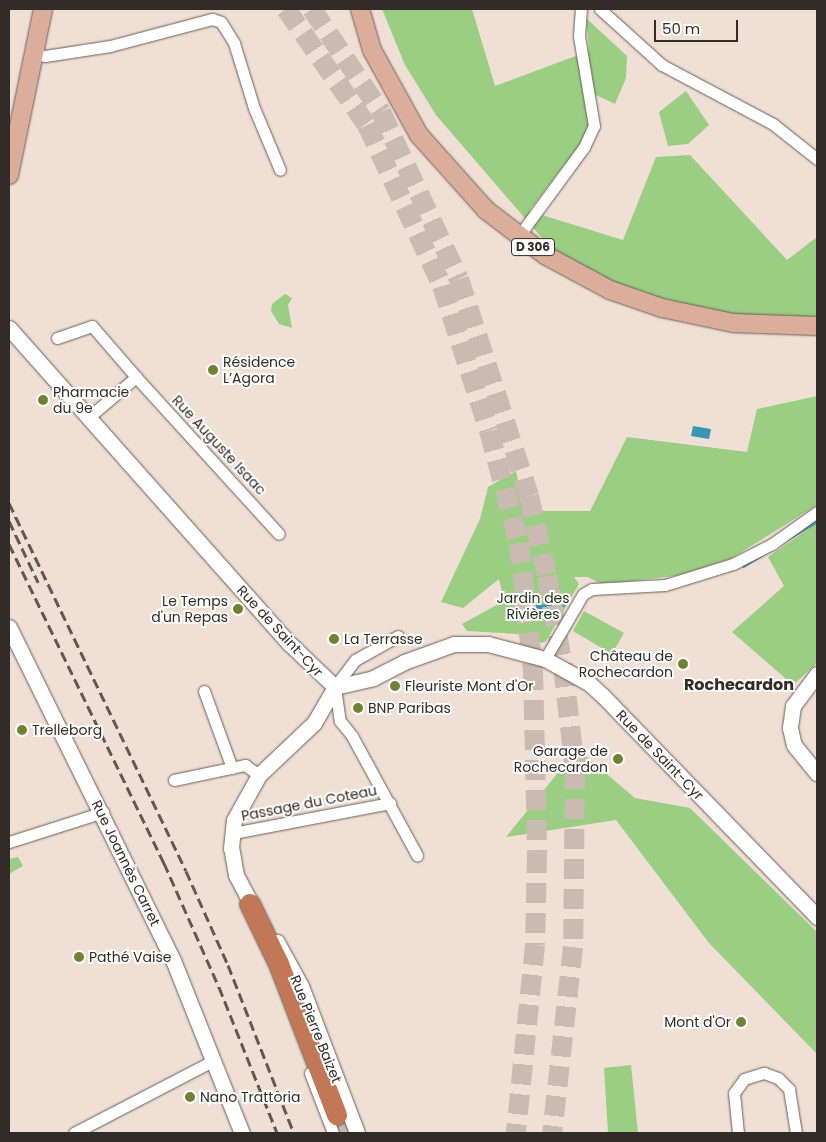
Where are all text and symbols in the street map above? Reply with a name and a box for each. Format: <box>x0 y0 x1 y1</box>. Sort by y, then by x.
scale bar <box>656 10 740 42</box>
text: 50 m <box>662 18 700 39</box>
road number: D 306 <box>510 238 556 256</box>
place label: Résidence L’Agora <box>223 354 295 387</box>
marker: Résidence L’Agora <box>207 364 219 376</box>
place label: Pharmacie du 9e <box>53 384 129 417</box>
street label: Rue Auguste Isaac <box>169 392 269 498</box>
marker: Pharmacie du 9e <box>37 394 49 406</box>
street label: Rue de Saint-Cyr <box>233 582 327 680</box>
park label: Jardin des Rivières <box>496 590 570 622</box>
place label: Le Temps d'un Repas <box>151 593 228 626</box>
marker: Le Temps d'un Repas <box>232 603 244 615</box>
place label: La Terrasse <box>344 631 423 647</box>
marker: La Terrasse <box>328 633 340 645</box>
place label: Château de Rochecardon <box>579 648 673 680</box>
marker: Château de Rochecardon <box>677 658 689 670</box>
district label: Rochecardon <box>684 675 794 695</box>
place label: Fleuriste Mont d'Or <box>405 678 533 694</box>
marker: Fleuriste Mont d'Or <box>389 680 401 692</box>
place label: BNP Paribas <box>368 700 451 716</box>
marker: BNP Paribas <box>352 702 364 714</box>
street label: Rue de Saint-Cyr <box>613 707 707 803</box>
place label: Trelleborg <box>32 722 102 738</box>
marker: Trelleborg <box>16 724 28 736</box>
place label: Garage de Rochecardon <box>514 743 608 776</box>
marker: Garage de Rochecardon <box>612 753 624 765</box>
street label: Passage du Coteau <box>240 782 378 824</box>
street label: Rue Joannès Carret <box>88 797 164 929</box>
place label: Pathé Vaise <box>89 949 171 965</box>
marker: Pathé Vaise <box>73 951 85 963</box>
street label: Rue Pierre Baizet <box>287 973 345 1085</box>
place label: Mont d'Or <box>664 1014 731 1030</box>
marker: Mont d'Or <box>735 1016 747 1028</box>
place label: Nano Trattoria <box>200 1089 301 1105</box>
marker: Nano Trattoria <box>184 1091 196 1103</box>

